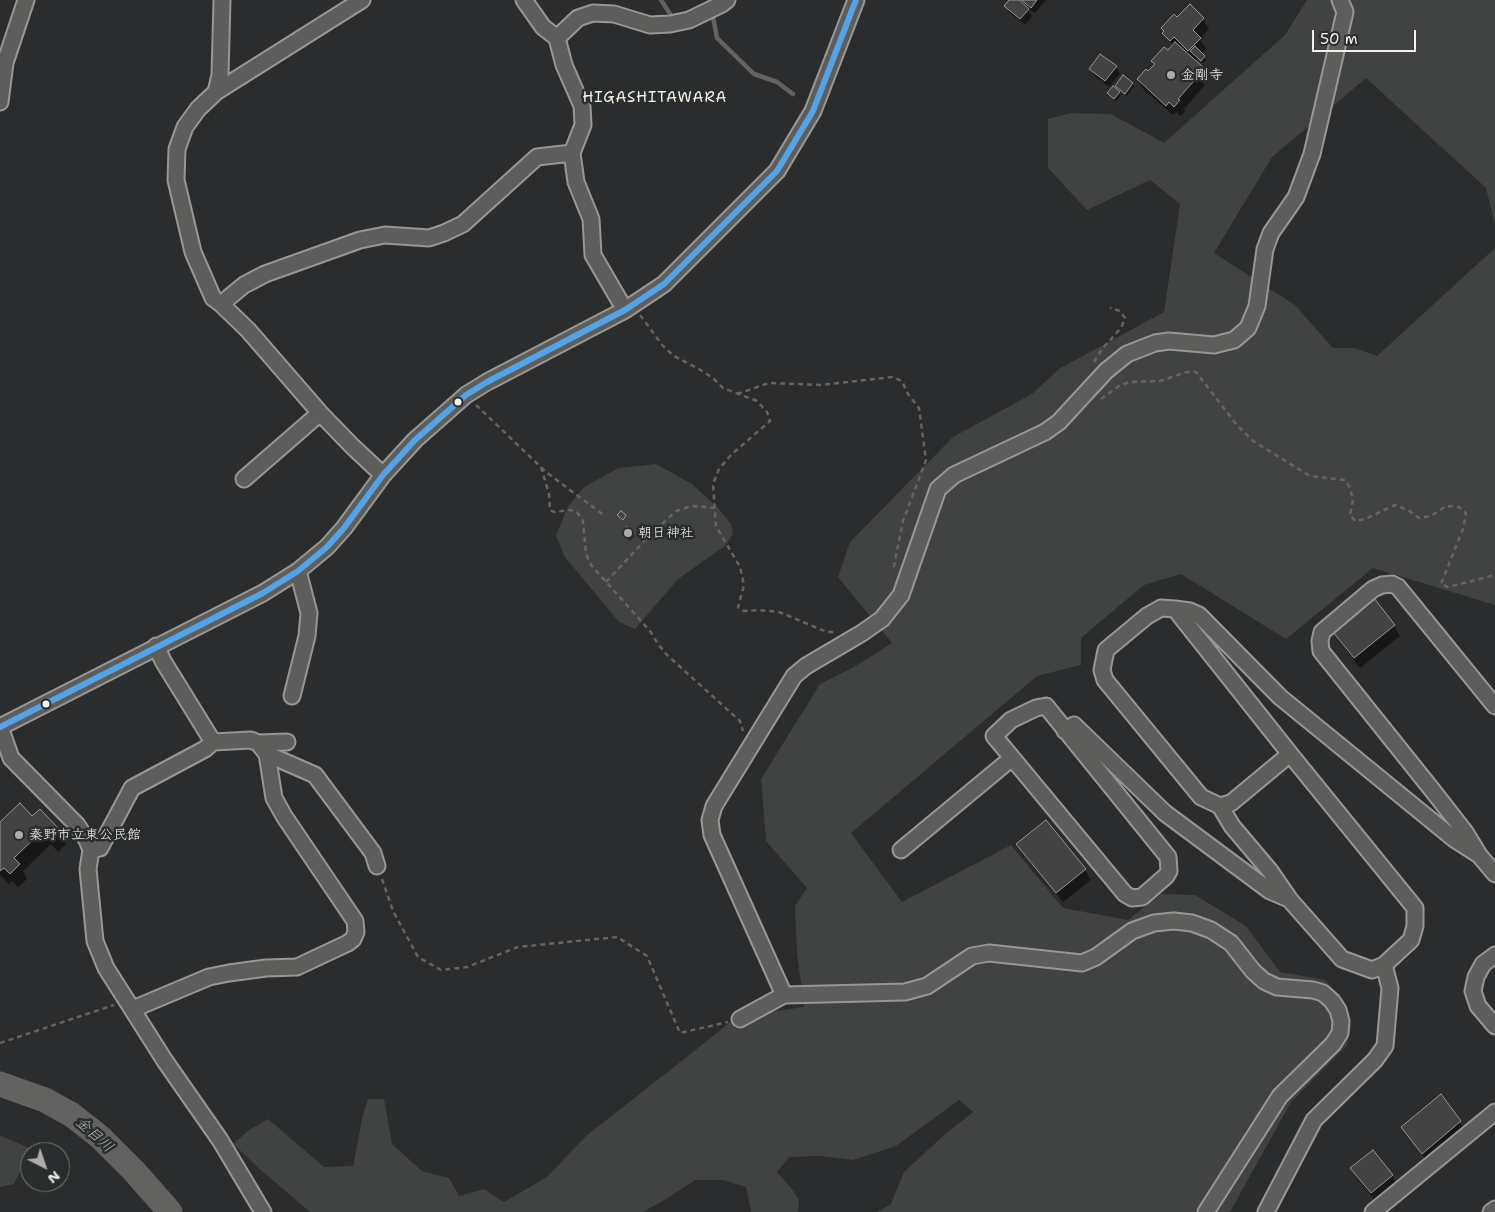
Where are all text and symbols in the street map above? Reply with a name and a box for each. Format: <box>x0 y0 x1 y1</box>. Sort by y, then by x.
scale bar <box>1315 20 1419 52</box>
text: 50 m <box>1320 29 1358 49</box>
place label: 金剛寺 <box>1181 67 1223 83</box>
marker: 金剛寺 <box>1165 69 1177 81</box>
district label: HIGASHITAWARA <box>581 89 729 107</box>
unlabelled marker <box>453 397 463 407</box>
place label: 朝日神社 <box>638 525 694 541</box>
marker: 朝日神社 <box>622 527 634 539</box>
unlabelled marker <box>41 699 51 709</box>
place label: 秦野市立東公民館 <box>29 827 141 843</box>
marker: 秦野市立東公民館 <box>13 829 25 841</box>
water label: 金目川 <box>71 1113 117 1157</box>
north arrow <box>20 1142 70 1192</box>
text: N <box>44 1167 64 1188</box>

